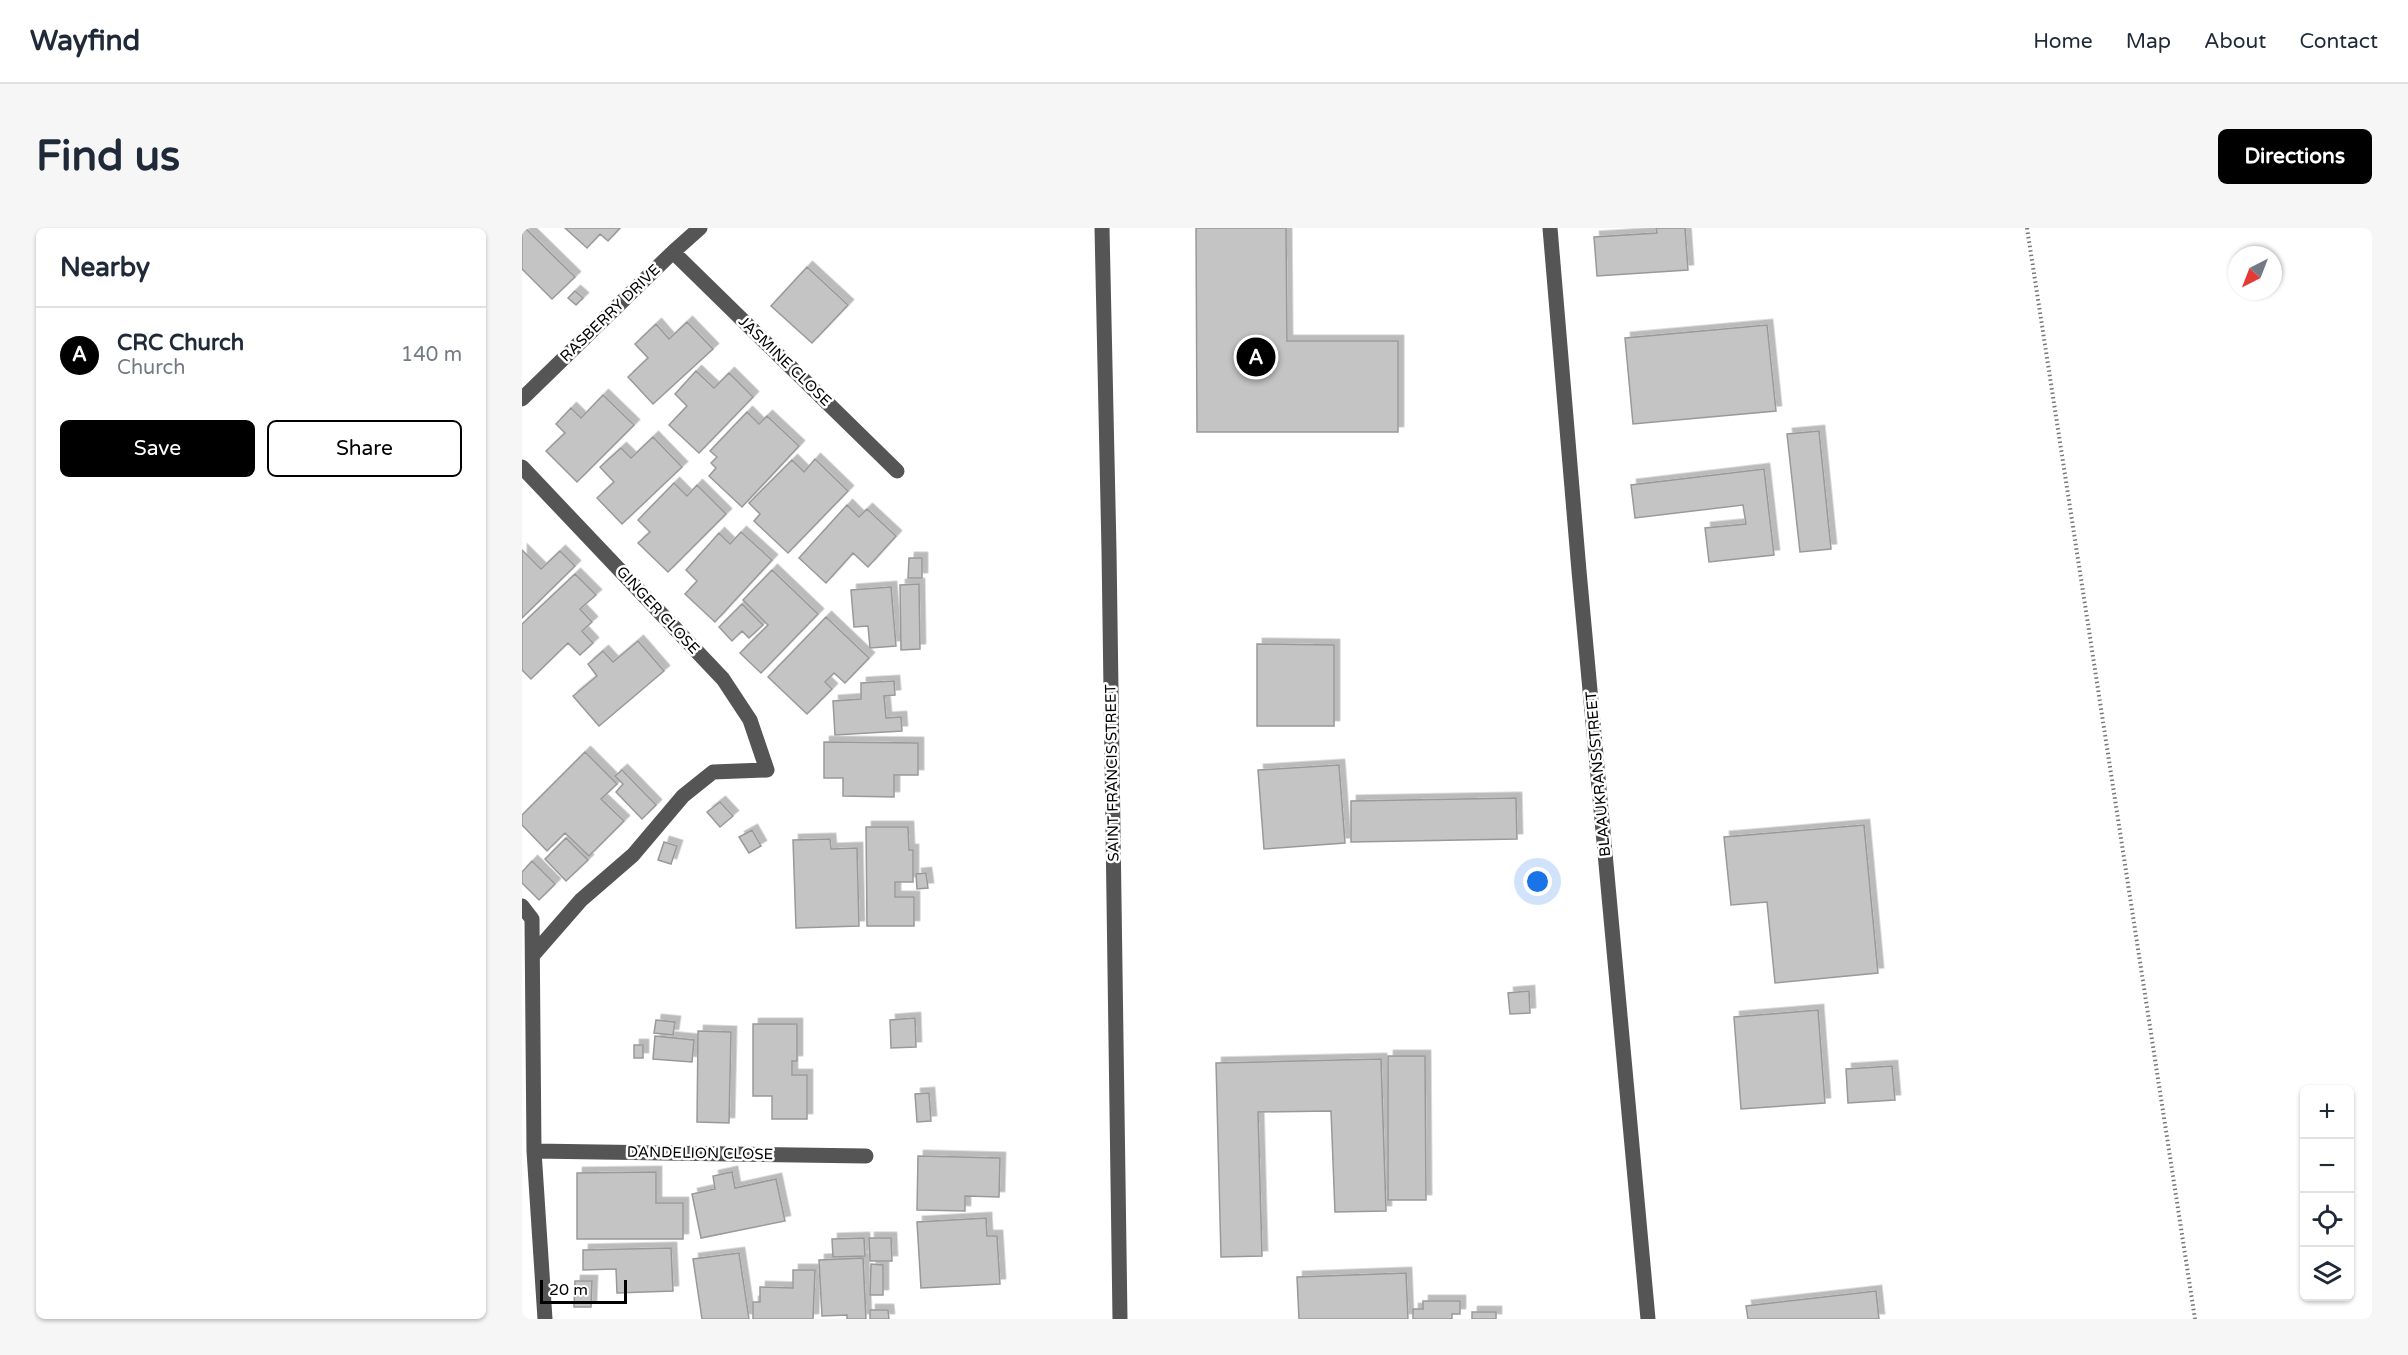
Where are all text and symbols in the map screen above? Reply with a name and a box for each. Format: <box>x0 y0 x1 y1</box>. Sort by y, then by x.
text: Wayfind <box>30 24 140 58</box>
text: Home <box>2033 29 2093 54</box>
text: Map <box>2126 29 2171 54</box>
text: About <box>2204 29 2266 54</box>
text: Contact <box>2299 29 2378 54</box>
button: Directions <box>2218 129 2372 184</box>
text: Find us <box>36 131 180 182</box>
north arrow <box>2228 246 2282 300</box>
text: Nearby <box>60 252 150 283</box>
street label: RASBERRY DRIVE <box>556 261 664 365</box>
street label: JASMINE CLOSE <box>735 312 835 410</box>
text: CRC Church <box>117 330 244 356</box>
pin: A <box>1236 334 1276 380</box>
text: A <box>72 343 87 367</box>
text: 140 m <box>401 343 462 367</box>
text: Church <box>117 356 185 380</box>
button: Save <box>60 420 255 477</box>
button: Share <box>267 420 462 477</box>
street label: GINGER CLOSE <box>613 562 703 658</box>
street label: SAINT FRANCIS STREET <box>1101 684 1123 862</box>
street label: BLAAUKRANS STREET <box>1582 691 1614 857</box>
your location <box>1523 867 1552 896</box>
map controls <box>2300 1085 2354 1301</box>
button: + <box>2300 1085 2354 1139</box>
button: − <box>2300 1139 2354 1193</box>
street label: DANDELION CLOSE <box>627 1143 773 1163</box>
button: locate <box>2300 1193 2354 1247</box>
button: layers <box>2300 1247 2354 1301</box>
scale bar <box>540 1277 627 1304</box>
text: 20 m <box>549 1280 588 1300</box>

